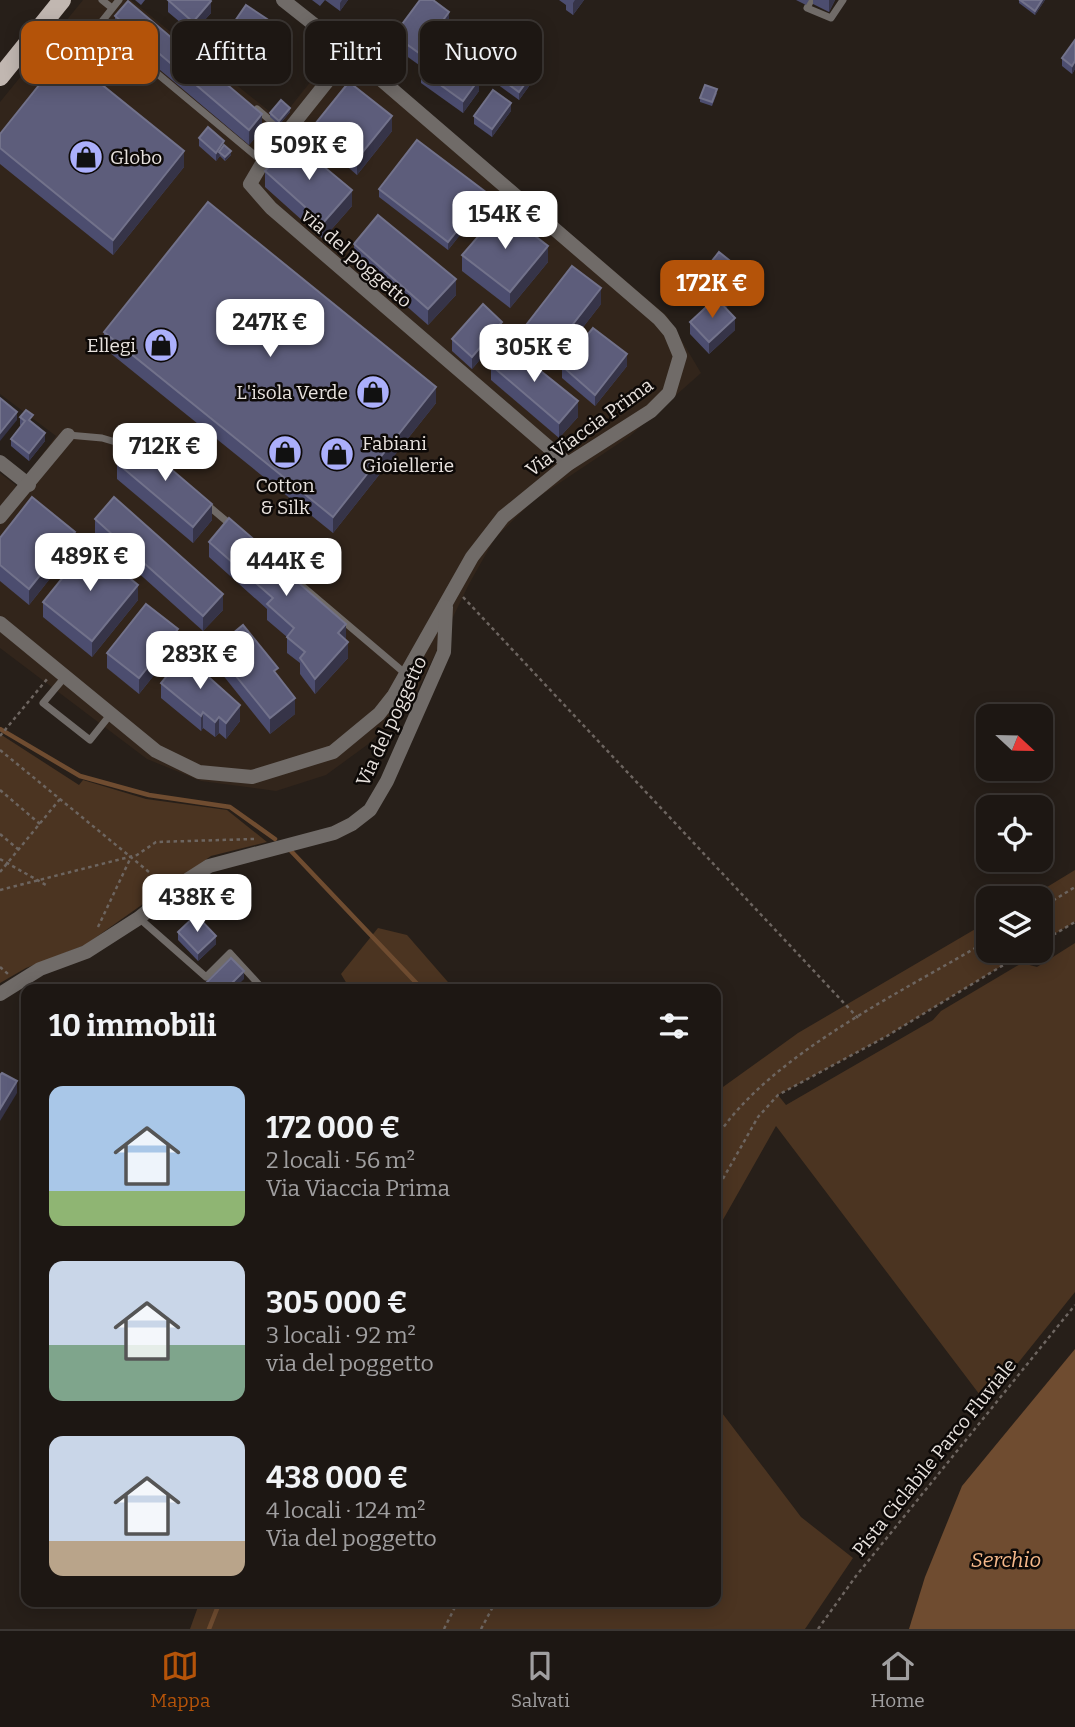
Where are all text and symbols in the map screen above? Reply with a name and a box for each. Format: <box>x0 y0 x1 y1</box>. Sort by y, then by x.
chip: Compra <box>21 21 158 84</box>
chip: Affitta <box>172 21 291 84</box>
chip: Filtri <box>305 21 406 84</box>
chip: Nuovo <box>420 21 542 84</box>
pin: 509K € <box>252 122 366 182</box>
text: 509K € <box>270 131 348 159</box>
shop icon: Globo <box>67 138 105 176</box>
place label: Globo <box>110 146 162 169</box>
pin: 154K € <box>448 191 562 251</box>
text: 154K € <box>468 200 542 228</box>
street label: via del poggetto <box>296 204 417 313</box>
pin: 172K € <box>655 260 769 320</box>
text: 172K € <box>676 269 748 297</box>
pin: 247K € <box>213 300 327 359</box>
text: 247K € <box>232 308 308 336</box>
pin: 305K € <box>477 324 591 384</box>
shop icon: Ellegi <box>142 326 180 364</box>
text: 305K € <box>495 333 573 361</box>
place label: Ellegi <box>87 334 136 357</box>
shop icon: L'isola Verde <box>354 373 392 411</box>
street label: Via Viaccia Prima <box>521 373 658 481</box>
place label: L'isola Verde <box>236 381 348 404</box>
pin: 712K € <box>108 424 222 483</box>
text: 712K € <box>129 432 201 460</box>
place label: Fabiani Gioiellerie <box>362 432 454 477</box>
shop icon: Cotton & Silk <box>266 433 304 471</box>
shop icon: Fabiani Gioiellerie <box>318 435 356 473</box>
place label: Cotton & Silk <box>255 474 315 519</box>
pin: 489K € <box>33 534 147 593</box>
pin: 444K € <box>229 538 343 598</box>
text: 489K € <box>51 542 129 570</box>
text: 444K € <box>246 547 326 575</box>
pin: 283K € <box>143 632 257 691</box>
text: 283K € <box>162 640 238 668</box>
street label: Via del poggetto <box>351 652 432 790</box>
north arrow <box>976 704 1054 780</box>
map controls <box>976 704 1053 963</box>
button: locate <box>976 795 1053 872</box>
pin: 438K € <box>140 874 254 934</box>
text: 438K € <box>158 883 236 911</box>
button: layers <box>976 886 1053 963</box>
icon: filters <box>655 1007 693 1045</box>
text: 10 immobili <box>49 1008 217 1044</box>
text: 172 000 € <box>266 1110 400 1146</box>
icon: home <box>105 1114 189 1198</box>
text: 2 locali · 56 m² <box>266 1146 415 1174</box>
text: Via Viaccia Prima <box>266 1174 450 1202</box>
text: 305 000 € <box>266 1285 408 1321</box>
icon: home <box>105 1289 189 1373</box>
text: 3 locali · 92 m² <box>266 1321 416 1349</box>
text: via del poggetto <box>266 1349 434 1377</box>
street label: Pista Ciclabile Parco Fluviale <box>847 1354 1021 1561</box>
text: 438 000 € <box>266 1460 408 1496</box>
icon: home <box>105 1464 189 1548</box>
text: 4 locali · 124 m² <box>266 1496 425 1524</box>
text: Via del poggetto <box>266 1524 437 1552</box>
water label: Serchio <box>971 1547 1041 1573</box>
tab: Mappa <box>150 1647 210 1712</box>
tab: Salvati <box>511 1647 570 1712</box>
tab: Home <box>870 1647 925 1712</box>

